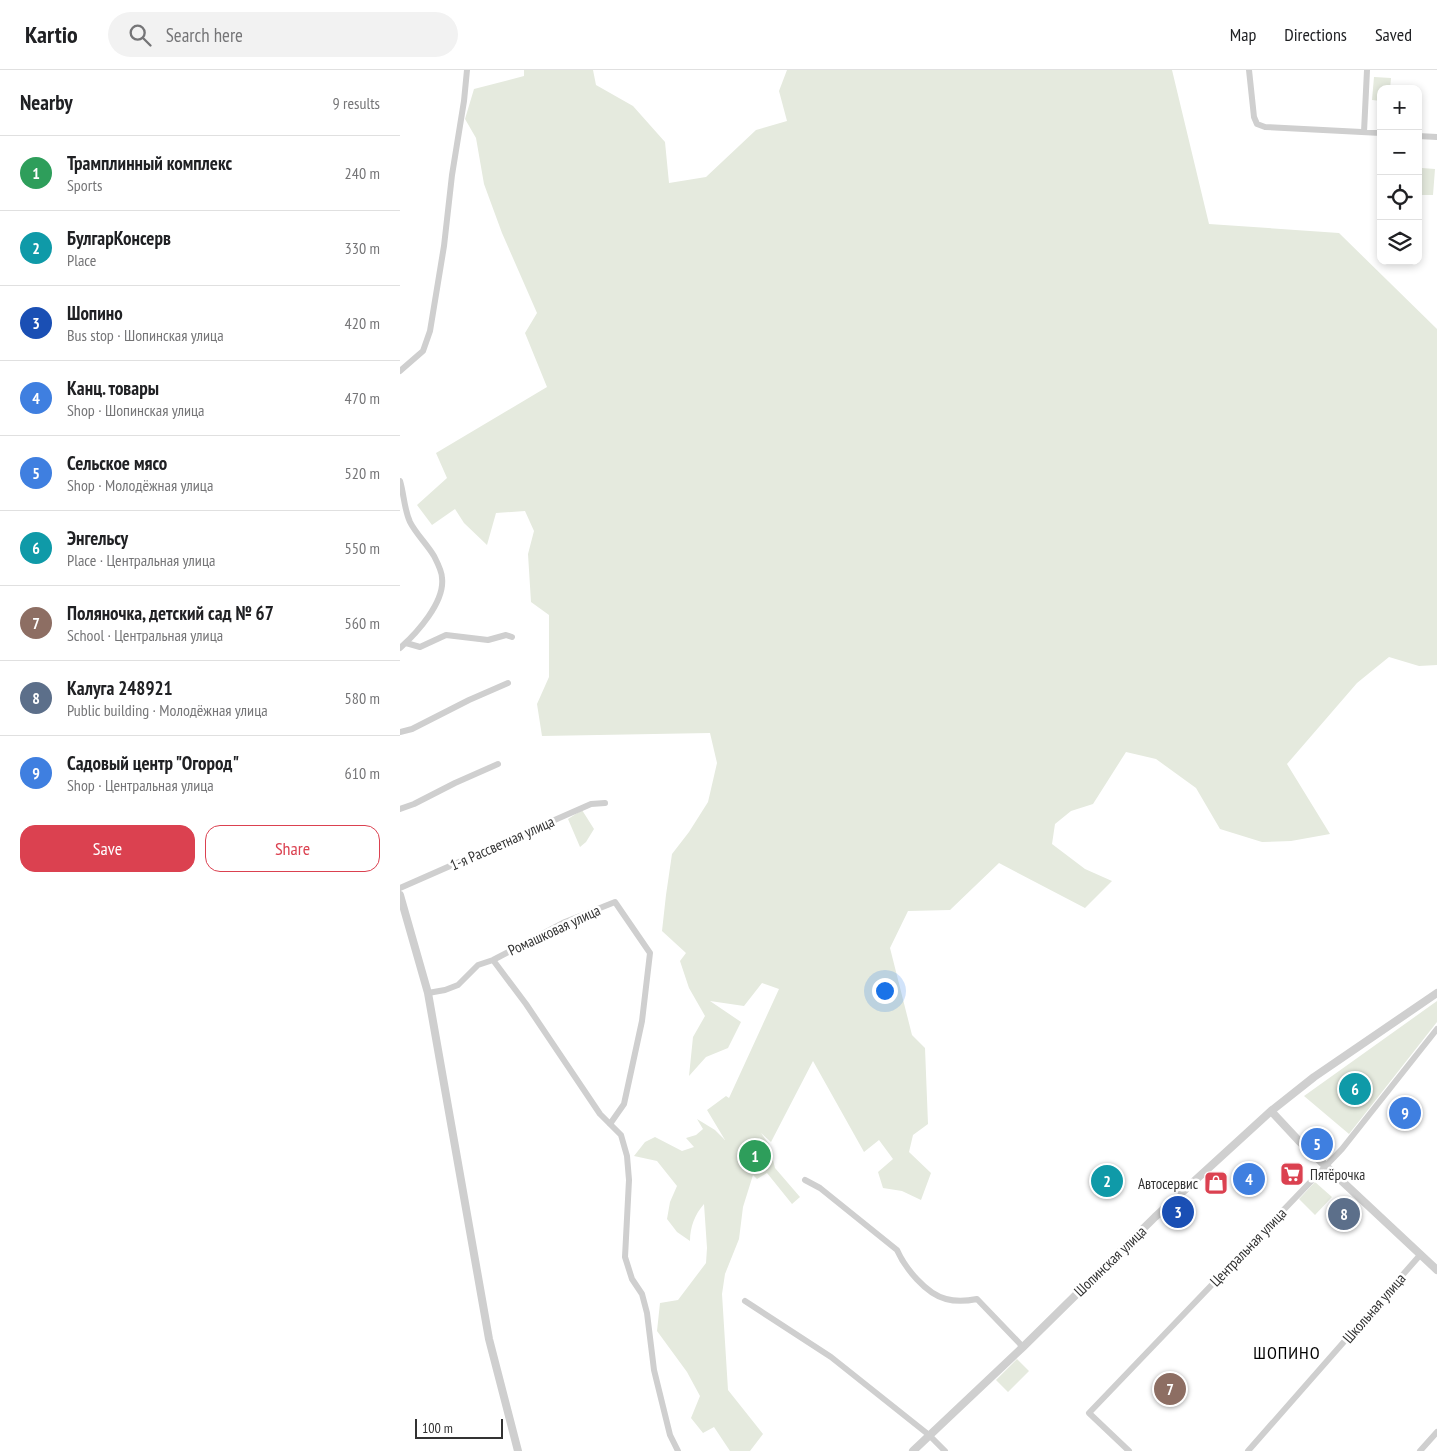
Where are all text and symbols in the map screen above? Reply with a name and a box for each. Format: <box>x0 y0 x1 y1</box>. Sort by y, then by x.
search box <box>108 12 458 57</box>
text: Kartio <box>25 19 78 50</box>
icon: search <box>126 21 154 49</box>
text: Search here <box>166 23 243 47</box>
text: Map <box>1230 23 1256 46</box>
text: Directions <box>1284 23 1347 46</box>
text: Saved <box>1375 23 1412 46</box>
map controls <box>1377 85 1422 265</box>
button: + <box>1377 85 1422 130</box>
text: Nearby <box>20 89 73 116</box>
text: 9 results <box>333 93 380 113</box>
button: − <box>1377 130 1422 175</box>
text: Трамплинный комплекс <box>67 151 232 175</box>
text: 1 <box>32 163 40 183</box>
text: 240 m <box>345 163 380 183</box>
text: Sports <box>67 175 102 195</box>
button: locate <box>1377 175 1422 220</box>
button: layers <box>1377 220 1422 265</box>
text: БулгарКонсерв <box>67 226 171 250</box>
text: 2 <box>32 238 40 258</box>
text: 330 m <box>345 238 380 258</box>
text: Place <box>67 250 96 270</box>
text: Шопино <box>67 301 123 325</box>
text: 3 <box>32 313 40 333</box>
text: 420 m <box>345 313 380 333</box>
text: Bus stop · Шопинская улица <box>67 325 224 345</box>
text: Канц. товары <box>67 376 159 400</box>
text: 4 <box>32 388 40 408</box>
text: 470 m <box>345 388 380 408</box>
text: Shop · Шопинская улица <box>67 400 205 420</box>
text: Сельское мясо <box>67 451 167 475</box>
text: 5 <box>32 463 40 483</box>
text: 520 m <box>345 463 380 483</box>
text: Shop · Молодёжная улица <box>67 475 213 495</box>
text: Энгельсу <box>67 526 128 550</box>
text: 6 <box>32 538 40 558</box>
text: 550 m <box>345 538 380 558</box>
text: Place · Центральная улица <box>67 550 215 570</box>
text: Поляночка, детский сад № 67 <box>67 601 274 625</box>
text: 7 <box>32 613 40 633</box>
text: 560 m <box>345 613 380 633</box>
text: School · Центральная улица <box>67 625 223 645</box>
text: Калуга 248921 <box>67 676 173 700</box>
text: 8 <box>32 688 40 708</box>
text: 580 m <box>345 688 380 708</box>
text: Public building · Молодёжная улица <box>67 700 268 720</box>
text: Садовый центр "Огород" <box>67 751 239 775</box>
text: 9 <box>32 763 40 783</box>
text: 610 m <box>345 763 380 783</box>
text: Shop · Центральная улица <box>67 775 214 795</box>
street label: 1-я Рассветная улица <box>447 812 557 874</box>
button: Save <box>20 825 195 872</box>
button: Share <box>205 825 380 872</box>
street label: Ромашковая улица <box>505 900 603 960</box>
your location <box>872 978 898 1004</box>
pin: 6 <box>1339 1070 1371 1108</box>
pin: 9 <box>1389 1094 1421 1132</box>
pin: 5 <box>1301 1125 1333 1163</box>
pin: 1 <box>739 1137 771 1175</box>
pin: 4 <box>1233 1160 1265 1198</box>
supermarket icon: Пятёрочка <box>1279 1161 1305 1187</box>
pin: 2 <box>1091 1162 1123 1200</box>
place label: Пятёрочка <box>1310 1165 1365 1184</box>
shop icon: Автосервис <box>1203 1170 1229 1196</box>
place label: Автосервис <box>1138 1174 1199 1193</box>
pin: 3 <box>1162 1193 1194 1231</box>
pin: 8 <box>1328 1195 1360 1233</box>
street label: Центральная улица <box>1206 1204 1290 1290</box>
street label: Шопинская улица <box>1070 1222 1150 1300</box>
street label: Школьная улица <box>1338 1269 1410 1347</box>
district label: ШОПИНО <box>1253 1341 1321 1364</box>
pin: 7 <box>1154 1370 1186 1408</box>
scale bar <box>415 1416 502 1439</box>
text: 100 m <box>422 1419 453 1437</box>

